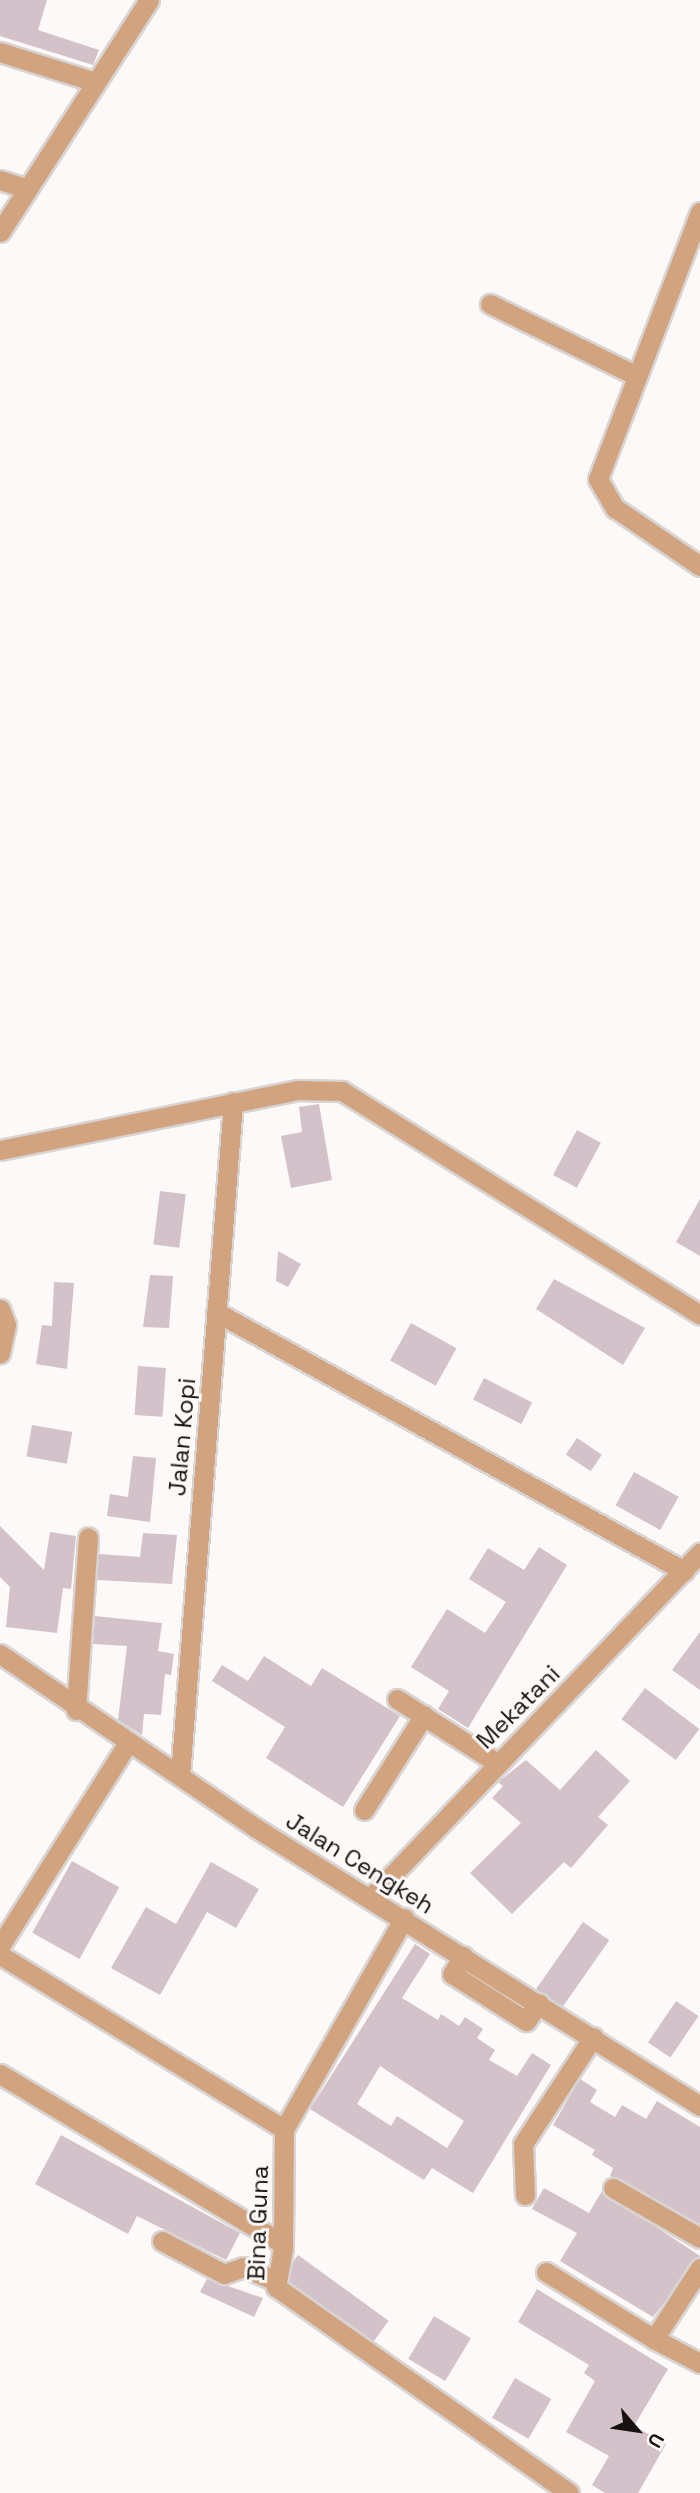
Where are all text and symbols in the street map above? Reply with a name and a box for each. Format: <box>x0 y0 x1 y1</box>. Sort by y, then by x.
street label: Jalan Kopi <box>162 1377 202 1497</box>
street label: Mekatani <box>470 1659 566 1755</box>
street label: Jalan Cengkeh <box>281 1806 439 1920</box>
street label: Bina Guna <box>242 2165 274 2281</box>
north arrow <box>602 2395 672 2465</box>
text: U <box>642 2429 670 2452</box>

